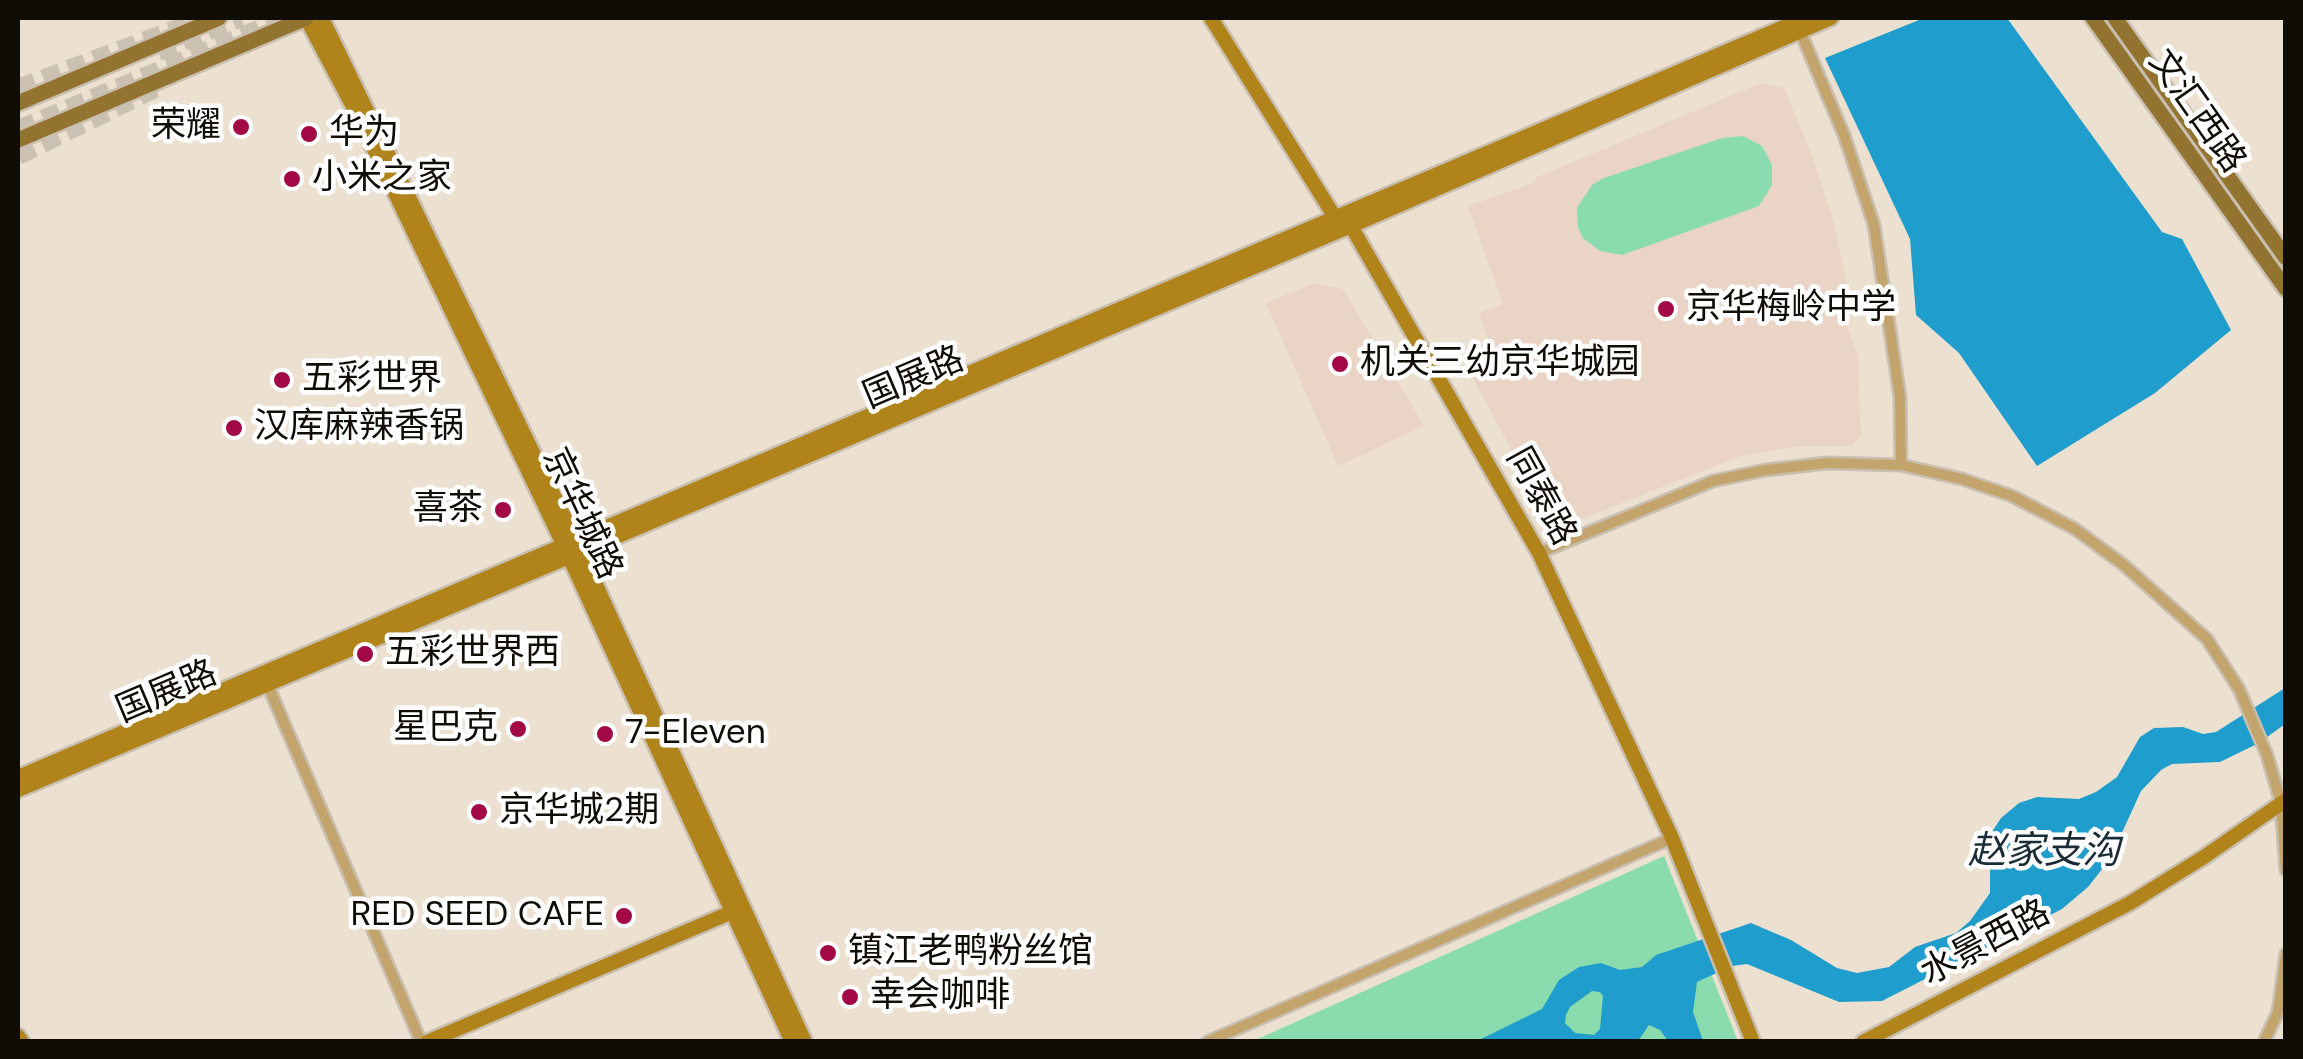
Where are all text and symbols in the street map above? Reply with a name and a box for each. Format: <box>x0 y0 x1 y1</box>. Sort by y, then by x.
street label: 文汇西路 <box>2139 43 2253 181</box>
place label: 荣耀 <box>151 106 221 148</box>
place label: 华为 <box>329 113 399 155</box>
marker: 荣耀 <box>230 116 252 138</box>
marker: 华为 <box>298 123 320 145</box>
place label: 小米之家 <box>312 158 452 200</box>
marker: 小米之家 <box>281 168 303 190</box>
place label: 京华梅岭中学 <box>1686 288 1896 330</box>
marker: 京华梅岭中学 <box>1655 298 1677 320</box>
street label: 国展路 <box>857 339 971 419</box>
place label: 机关三幼京华城园 <box>1360 343 1640 385</box>
marker: 机关三幼京华城园 <box>1329 353 1351 375</box>
place label: 五彩世界 <box>302 359 442 401</box>
marker: 五彩世界 <box>271 369 293 391</box>
place label: 汉库麻辣香锅 <box>254 407 464 449</box>
marker: 汉库麻辣香锅 <box>223 417 245 439</box>
street label: 同泰路 <box>1496 441 1584 553</box>
street label: 京华城路 <box>532 442 630 586</box>
place label: 喜茶 <box>413 489 483 531</box>
marker: 喜茶 <box>492 499 514 521</box>
place label: 五彩世界西 <box>385 633 560 675</box>
marker: 五彩世界西 <box>354 643 376 665</box>
street label: 国展路 <box>110 653 224 733</box>
place label: 星巴克 <box>393 708 498 750</box>
place label: 7-Eleven <box>625 713 766 755</box>
marker: 星巴克 <box>507 718 529 740</box>
marker: 7-Eleven <box>594 723 616 745</box>
place label: 京华城2期 <box>499 791 659 833</box>
marker: 京华城2期 <box>468 801 490 823</box>
water label: 赵家支沟 <box>1968 830 2120 876</box>
street label: 水景西路 <box>1914 893 2058 995</box>
place label: RED SEED CAFE <box>351 895 604 937</box>
marker: RED SEED CAFE <box>613 905 635 927</box>
place label: 镇江老鸭粉丝馆 <box>848 932 1093 974</box>
marker: 镇江老鸭粉丝馆 <box>817 942 839 964</box>
place label: 幸会咖啡 <box>870 976 1010 1018</box>
marker: 幸会咖啡 <box>839 986 861 1008</box>

